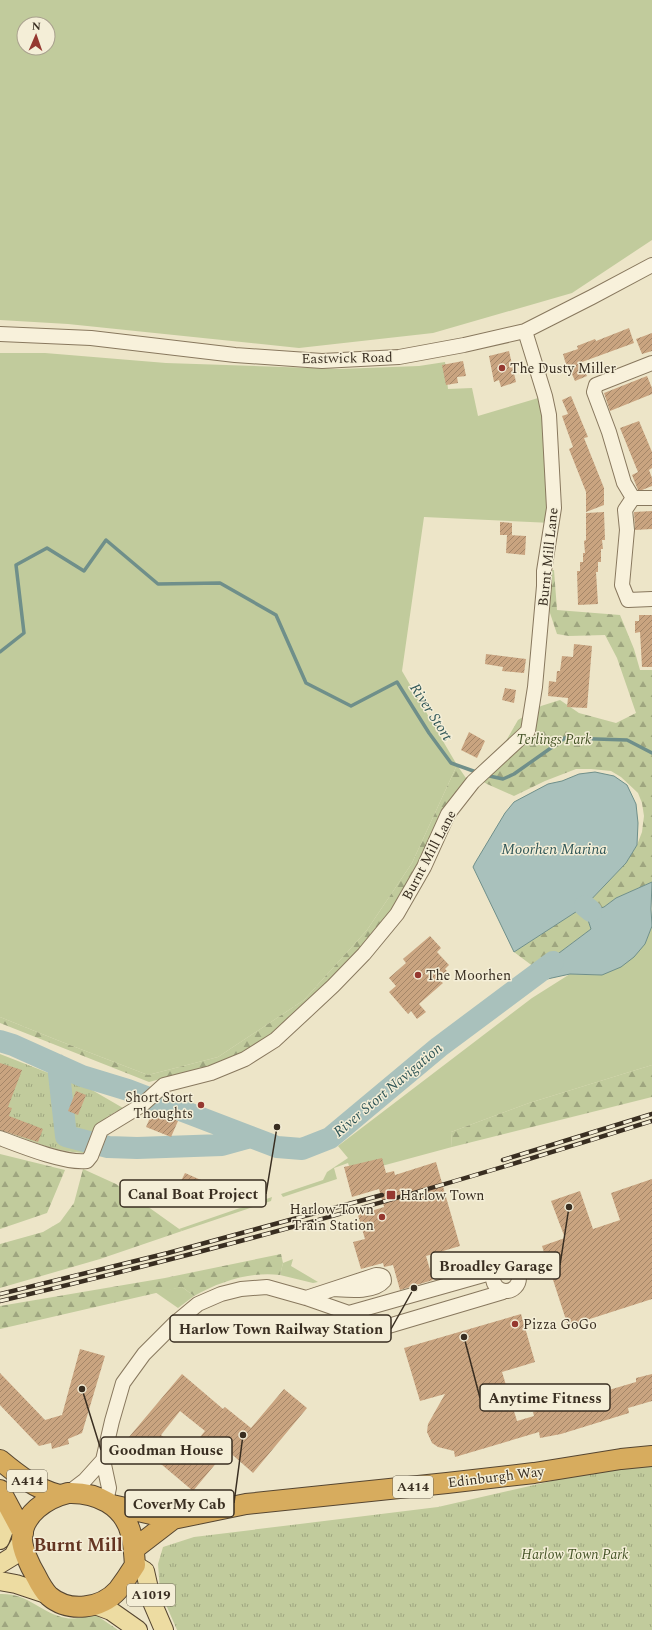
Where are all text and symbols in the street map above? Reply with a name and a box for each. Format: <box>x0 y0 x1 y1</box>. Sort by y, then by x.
north arrow <box>16 16 56 56</box>
text: N <box>32 18 41 35</box>
street label: Eastwick Road <box>301 347 393 369</box>
place label: The Dusty Miller <box>510 358 616 379</box>
marker: The Dusty Miller <box>497 363 507 373</box>
street label: Burnt Mill Lane <box>532 506 564 608</box>
water label: River Stort <box>404 678 459 746</box>
park label: Terlings Park <box>516 729 592 750</box>
street label: Burnt Mill Lane <box>396 806 462 904</box>
water label: Moorhen Marina <box>501 838 607 861</box>
place label: The Moorhen <box>426 965 511 986</box>
marker: The Moorhen <box>413 970 423 980</box>
water label: River Stort Navigation <box>328 1037 448 1143</box>
place label: Short Stort Thoughts <box>125 1087 193 1124</box>
marker: Short Stort Thoughts <box>196 1100 206 1110</box>
callout: Canal Boat Project <box>120 1180 266 1207</box>
text: Canal Boat Project <box>128 1183 259 1206</box>
place label: Harlow Town <box>400 1185 484 1206</box>
marker: Harlow Town <box>385 1189 397 1201</box>
place label: Harlow Town Train Station <box>290 1199 374 1236</box>
marker: Harlow Town Train Station <box>377 1212 387 1222</box>
callout: Broadley Garage <box>431 1252 560 1279</box>
text: Broadley Garage <box>439 1255 553 1278</box>
place label: Pizza GoGo <box>523 1314 597 1335</box>
callout: Harlow Town Railway Station <box>170 1315 391 1342</box>
text: Harlow Town Railway Station <box>179 1318 383 1341</box>
marker: Pizza GoGo <box>510 1319 520 1329</box>
callout: Anytime Fitness <box>480 1384 610 1411</box>
text: Anytime Fitness <box>488 1387 602 1410</box>
callout: Goodman House <box>101 1437 232 1464</box>
text: Goodman House <box>109 1439 223 1462</box>
street label: Edinburgh Way <box>447 1461 547 1493</box>
road number: A414 <box>7 1470 47 1492</box>
road number: A414 <box>393 1476 433 1498</box>
callout: CoverMy Cab <box>125 1490 234 1517</box>
text: CoverMy Cab <box>133 1493 226 1516</box>
district label: Burnt Mill <box>33 1532 123 1559</box>
park label: Harlow Town Park <box>521 1544 629 1565</box>
road number: A1019 <box>127 1584 175 1606</box>

